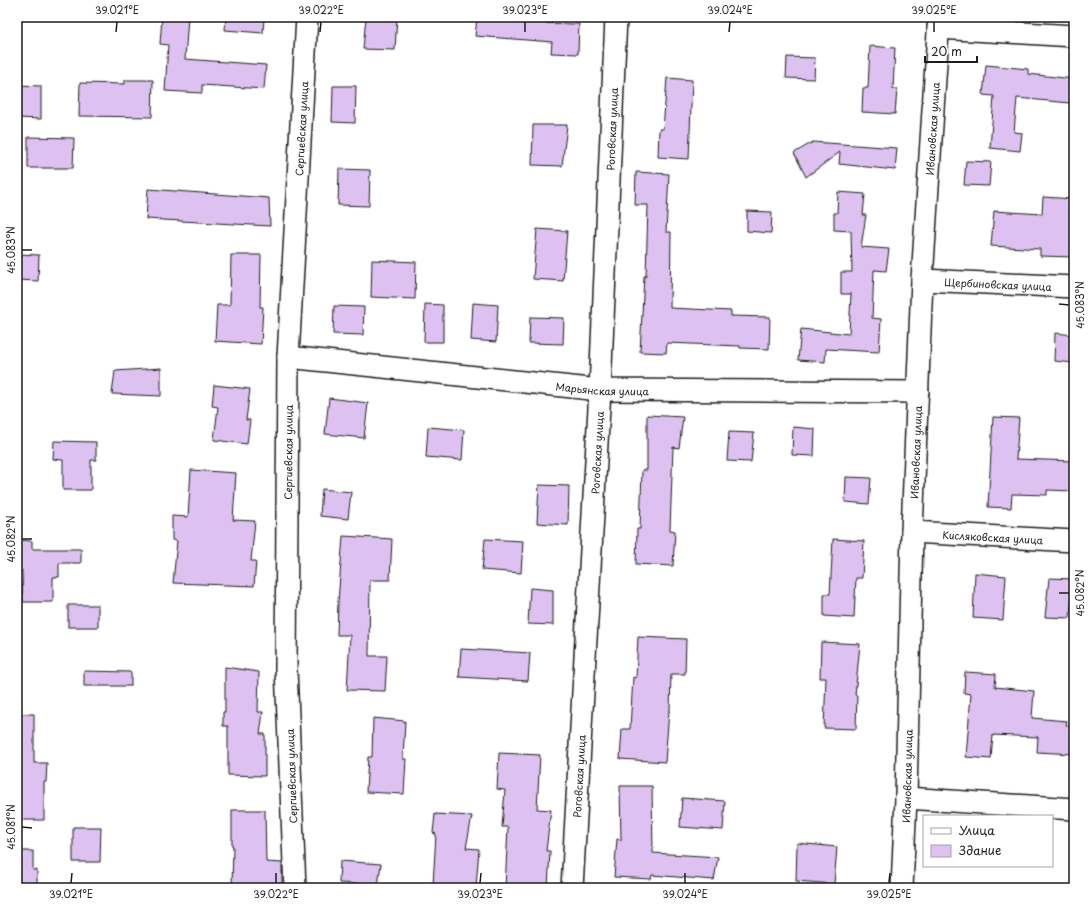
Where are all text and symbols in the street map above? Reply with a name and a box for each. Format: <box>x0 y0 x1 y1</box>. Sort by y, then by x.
text: 39.021°E <box>95 2 139 17</box>
text: 39.022°E <box>298 2 344 17</box>
text: 39.023°E <box>502 2 548 17</box>
text: 39.024°E <box>707 2 753 17</box>
text: 39.025°E <box>911 2 957 17</box>
scale bar <box>925 38 977 64</box>
text: 20 m <box>931 42 962 60</box>
street label: Сергиевская улица <box>291 80 311 176</box>
street label: Ивановская улица <box>921 81 942 176</box>
street label: Роговская улица <box>602 87 620 171</box>
text: 45.083°N <box>3 226 18 274</box>
street label: Щербиновская улица <box>944 274 1053 293</box>
text: 45.083°N <box>1072 281 1087 329</box>
street label: Марьянская улица <box>555 378 650 398</box>
street label: Сергиевская улица <box>280 404 295 500</box>
street label: Ивановская улица <box>906 405 925 499</box>
street label: Роговская улица <box>587 410 606 495</box>
text: 45.082°N <box>3 515 18 563</box>
street label: Кисляковская улица <box>942 526 1044 547</box>
text: 45.082°N <box>1072 569 1087 617</box>
street label: Сергиевская улица <box>282 728 300 824</box>
street label: Ивановская улица <box>897 729 915 823</box>
street label: Роговская улица <box>568 734 588 818</box>
text: 45.081°N <box>3 804 18 850</box>
legend <box>923 815 1053 867</box>
text: Улица <box>959 821 995 839</box>
text: Здание <box>959 841 1001 859</box>
text: 39.021°E <box>49 886 93 901</box>
text: 39.022°E <box>253 886 299 901</box>
text: 39.023°E <box>457 886 503 901</box>
text: 39.024°E <box>662 886 708 901</box>
text: 39.025°E <box>866 886 912 901</box>

